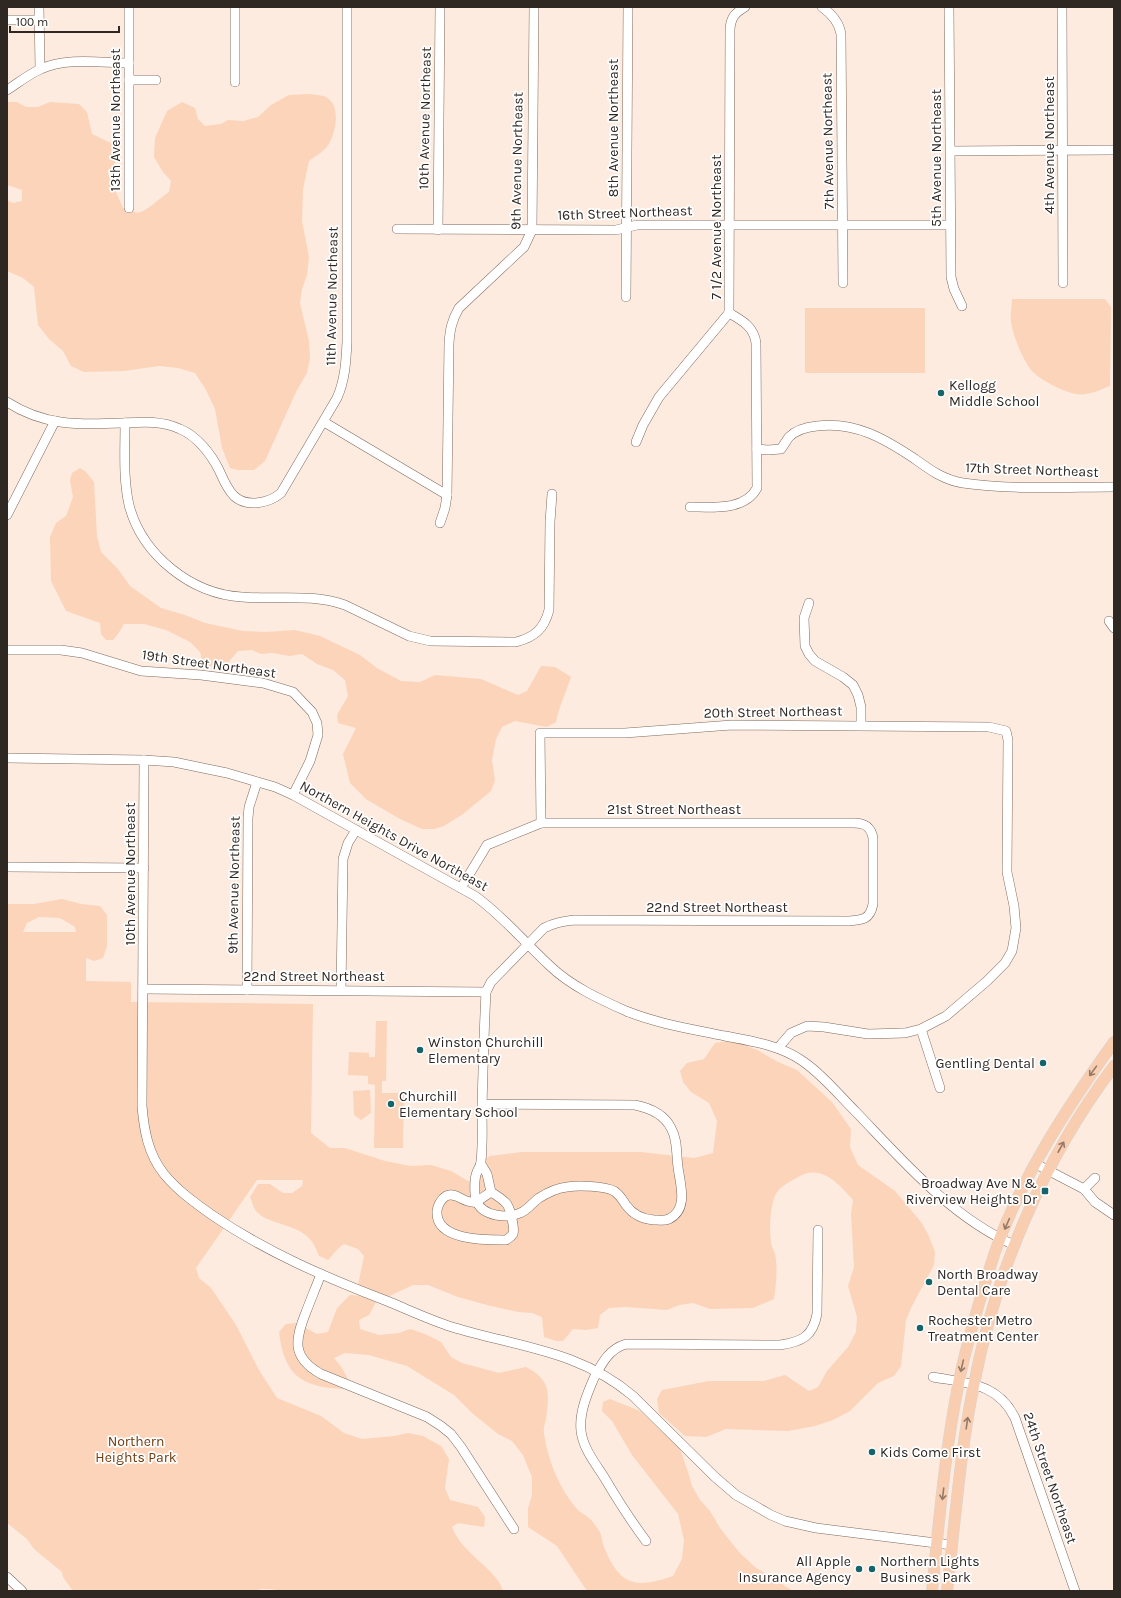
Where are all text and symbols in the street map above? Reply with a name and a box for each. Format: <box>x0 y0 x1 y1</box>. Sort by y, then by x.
scale bar <box>10 8 119 34</box>
text: 100 m <box>16 15 48 29</box>
street label: 10th Avenue Northeast <box>415 46 435 190</box>
street label: 13th Avenue Northeast <box>107 49 124 191</box>
street label: 8th Avenue Northeast <box>605 59 622 197</box>
street label: 7th Avenue Northeast <box>818 73 838 209</box>
street label: 4th Avenue Northeast <box>1041 76 1058 214</box>
street label: 5th Avenue Northeast <box>928 89 945 227</box>
street label: 9th Avenue Northeast <box>507 92 527 230</box>
street label: 7 1/2 Avenue Northeast <box>708 155 725 299</box>
street label: 16th Street Northeast <box>557 202 693 224</box>
street label: 11th Avenue Northeast <box>322 226 342 366</box>
place label: Kellogg Middle School <box>949 377 1039 410</box>
marker: Kellogg Middle School <box>936 388 946 398</box>
street label: 17th Street Northeast <box>965 459 1099 481</box>
street label: 19th Street Northeast <box>141 646 277 682</box>
street label: 20th Street Northeast <box>703 702 843 722</box>
street label: Northern Heights Drive Northeast <box>297 777 491 895</box>
street label: 21st Street Northeast <box>607 801 741 818</box>
street label: 10th Avenue Northeast <box>122 803 139 945</box>
street label: 9th Avenue Northeast <box>224 816 244 954</box>
street label: 22nd Street Northeast <box>646 899 788 916</box>
street label: 22nd Street Northeast <box>243 968 385 985</box>
place label: Winston Churchill Elementary <box>428 1034 543 1067</box>
marker: Winston Churchill Elementary <box>415 1045 425 1055</box>
place label: Gentling Dental <box>936 1055 1035 1072</box>
marker: Gentling Dental <box>1038 1058 1048 1068</box>
one-way arrow <box>1089 1065 1097 1076</box>
place label: Churchill Elementary School <box>399 1088 518 1121</box>
marker: Churchill Elementary School <box>386 1099 396 1109</box>
one-way arrow <box>1058 1141 1066 1153</box>
place label: Broadway Ave N & Riverview Heights Dr <box>906 1175 1038 1208</box>
marker: Broadway Ave N & Riverview Heights Dr <box>1040 1186 1050 1196</box>
one-way arrow <box>1003 1218 1010 1230</box>
place label: North Broadway Dental Care <box>937 1266 1039 1299</box>
marker: North Broadway Dental Care <box>924 1277 934 1287</box>
place label: Rochester Metro Treatment Center <box>928 1312 1039 1345</box>
marker: Rochester Metro Treatment Center <box>915 1323 925 1333</box>
one-way arrow <box>958 1359 966 1372</box>
street label: 24th Street Northeast <box>1019 1410 1081 1546</box>
one-way arrow <box>963 1416 971 1429</box>
park label: Northern Heights Park <box>95 1433 177 1466</box>
place label: Kids Come First <box>880 1444 981 1461</box>
marker: Kids Come First <box>867 1447 877 1457</box>
one-way arrow <box>939 1487 947 1500</box>
place label: All Apple Insurance Agency <box>739 1553 851 1586</box>
place label: Northern Lights Business Park <box>880 1553 980 1586</box>
marker: All Apple Insurance Agency <box>854 1564 864 1574</box>
marker: Northern Lights Business Park <box>867 1564 877 1574</box>

